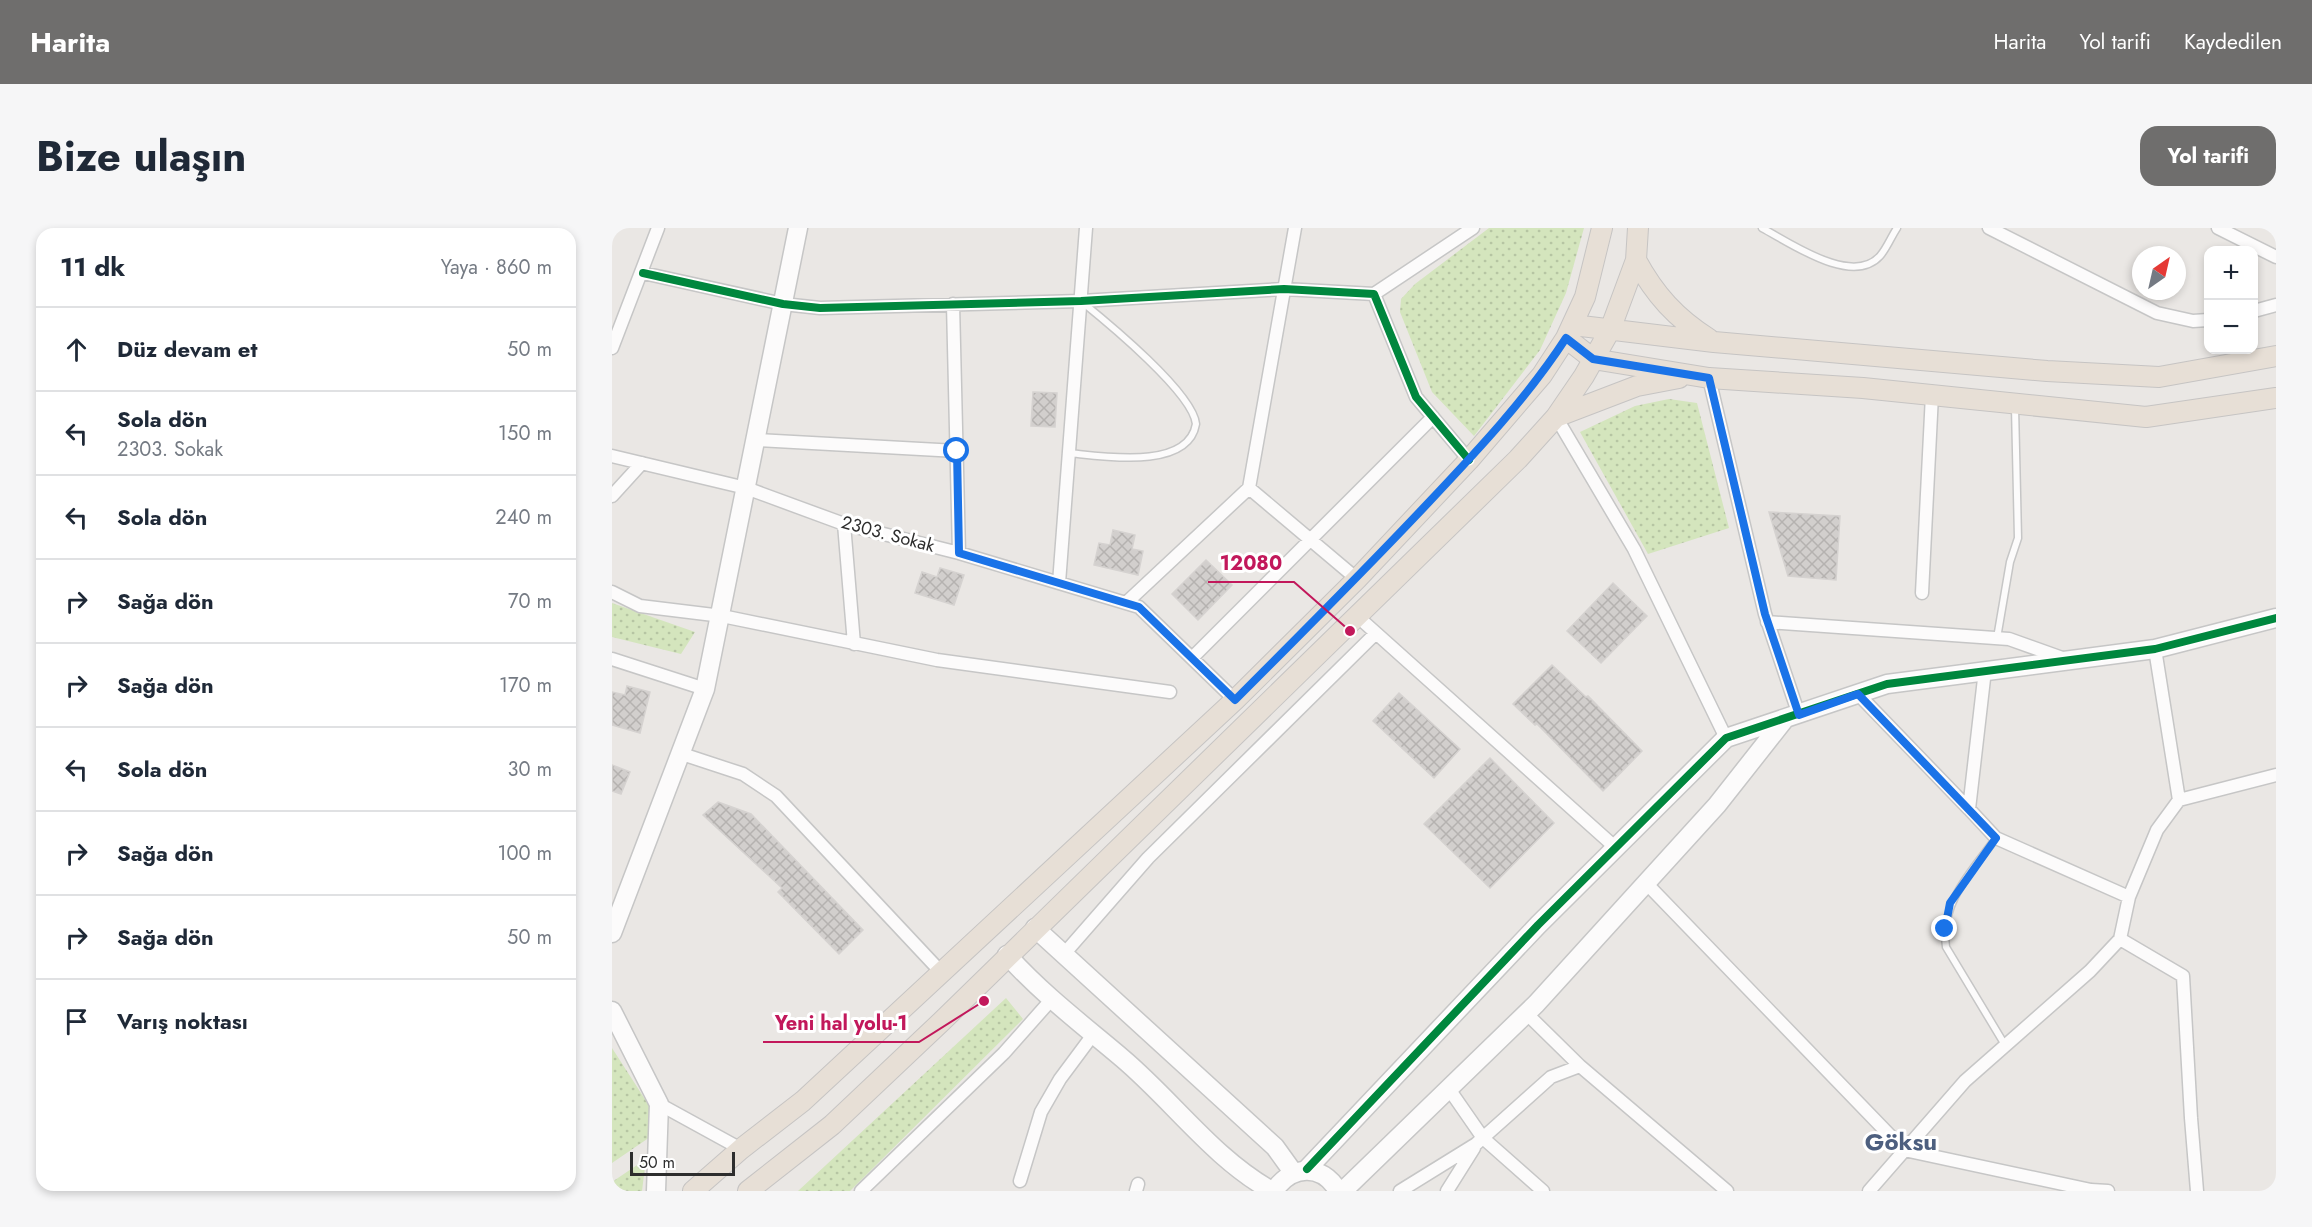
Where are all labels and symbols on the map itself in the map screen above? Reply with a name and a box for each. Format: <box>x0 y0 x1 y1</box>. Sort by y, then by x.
north arrow <box>2132 246 2186 300</box>
route start <box>943 437 969 463</box>
street label: 2303. Sokak <box>839 509 938 559</box>
callout: 12080 <box>1208 544 1294 582</box>
text: 12080 <box>1220 549 1282 578</box>
route end <box>1931 915 1957 941</box>
callout: Yeni hal yolu-1 <box>763 1004 919 1042</box>
text: Yeni hal yolu-1 <box>774 1009 907 1038</box>
district label: Göksu <box>1865 1124 1937 1159</box>
scale bar <box>630 1149 735 1176</box>

